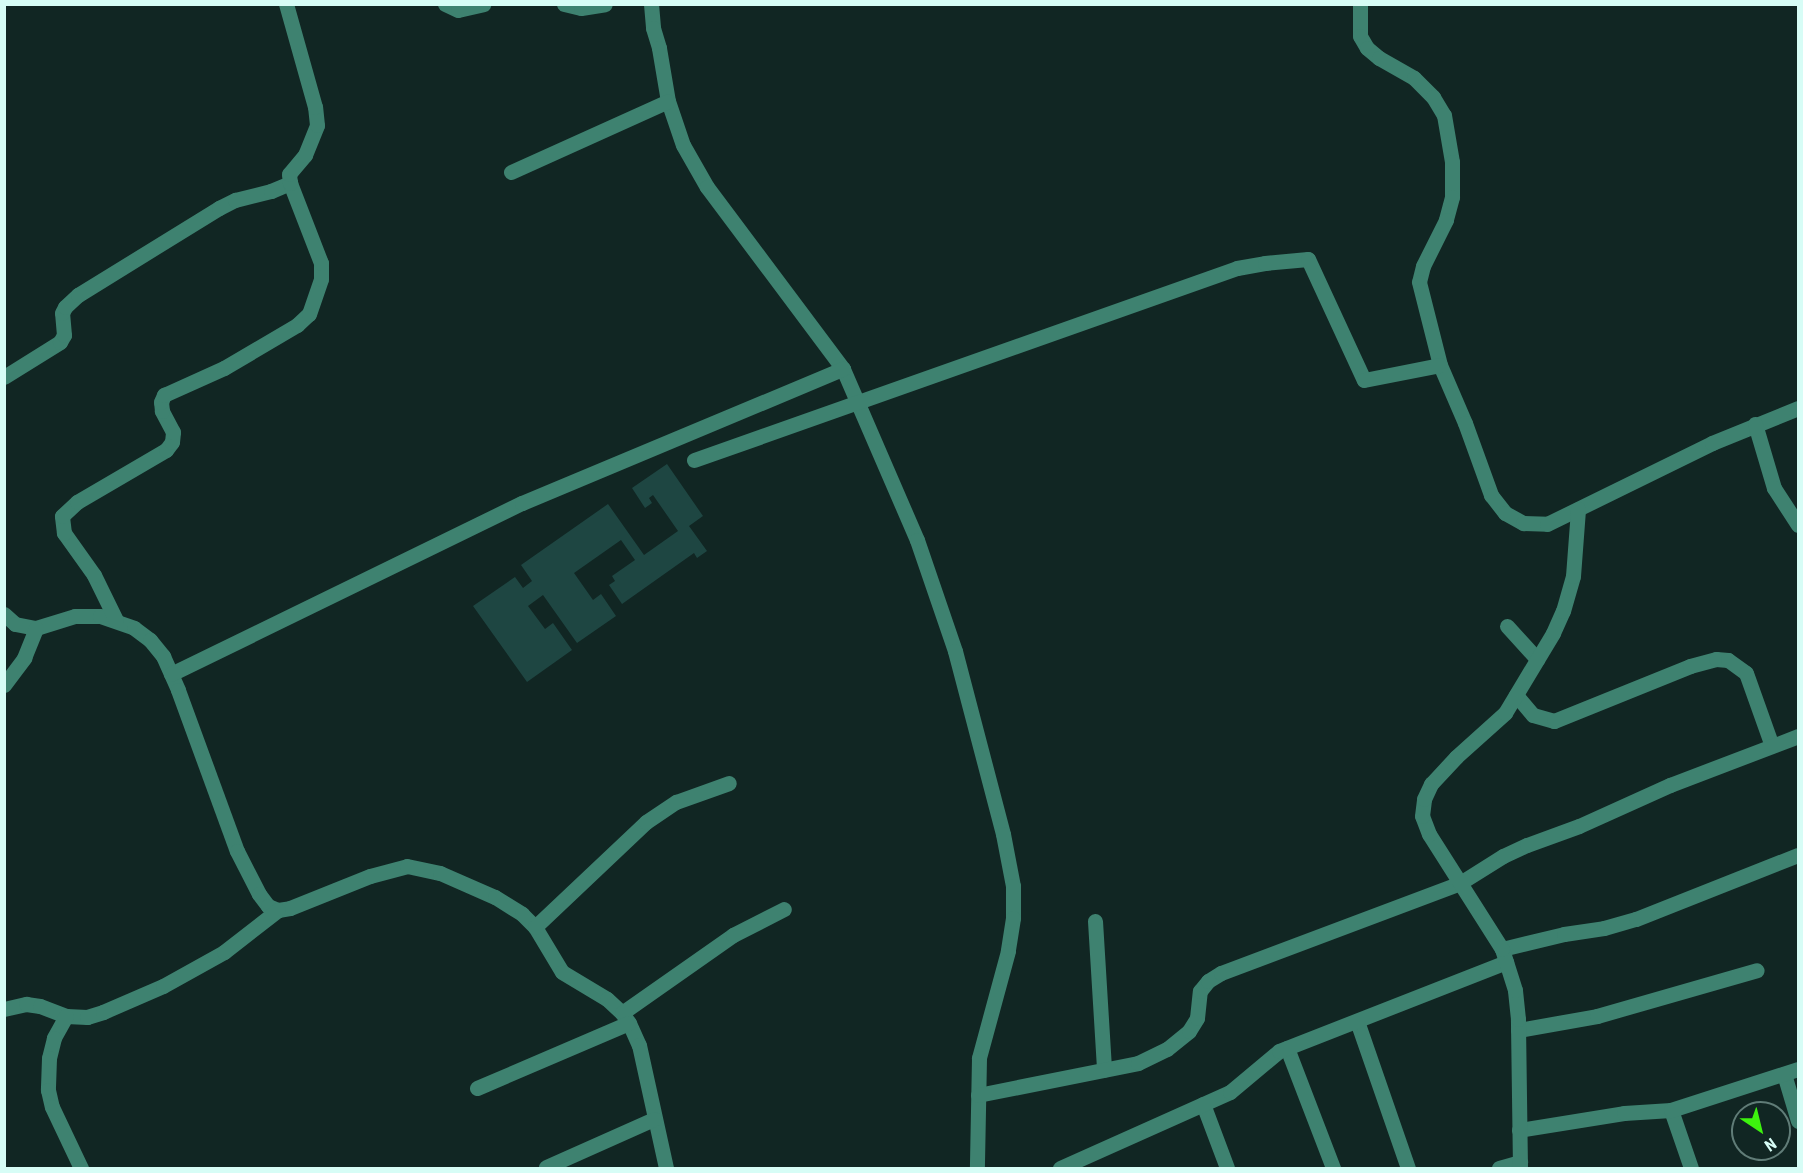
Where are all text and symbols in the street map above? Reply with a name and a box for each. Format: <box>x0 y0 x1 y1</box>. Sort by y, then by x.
north arrow <box>1731 1101 1791 1161</box>
text: N <box>1761 1134 1780 1155</box>

